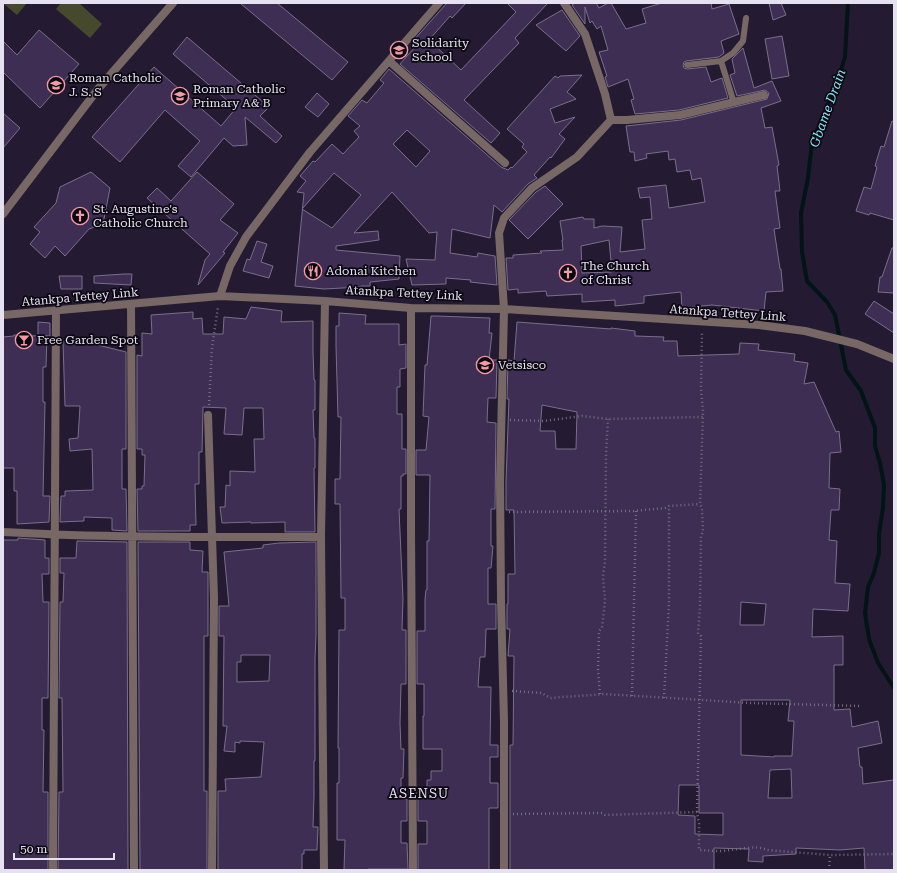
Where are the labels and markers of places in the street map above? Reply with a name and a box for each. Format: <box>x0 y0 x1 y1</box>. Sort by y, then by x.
place label: Solidarity School <box>412 36 470 64</box>
school or university icon: Solidarity School <box>389 40 409 60</box>
place label: Roman Catholic J. S. S <box>69 71 162 99</box>
school or university icon: Roman Catholic J. S. S <box>46 75 66 95</box>
place label: Roman Catholic Primary A& B <box>193 82 286 110</box>
school or university icon: Roman Catholic Primary A& B <box>170 86 190 106</box>
place label: St. Augustine's Catholic Church <box>93 202 188 230</box>
church icon: St. Augustine's Catholic Church <box>70 206 90 226</box>
place label: The Church of Christ <box>581 259 650 287</box>
restaurant icon: Adonai Kitchen <box>303 261 323 281</box>
church icon: The Church of Christ <box>558 263 578 283</box>
place label: Adonai Kitchen <box>326 264 417 278</box>
bar icon: Free Garden Spot <box>14 330 34 350</box>
place label: Free Garden Spot <box>37 333 139 347</box>
school or university icon: Vetsisco <box>475 355 495 375</box>
place label: Vetsisco <box>498 358 546 372</box>

